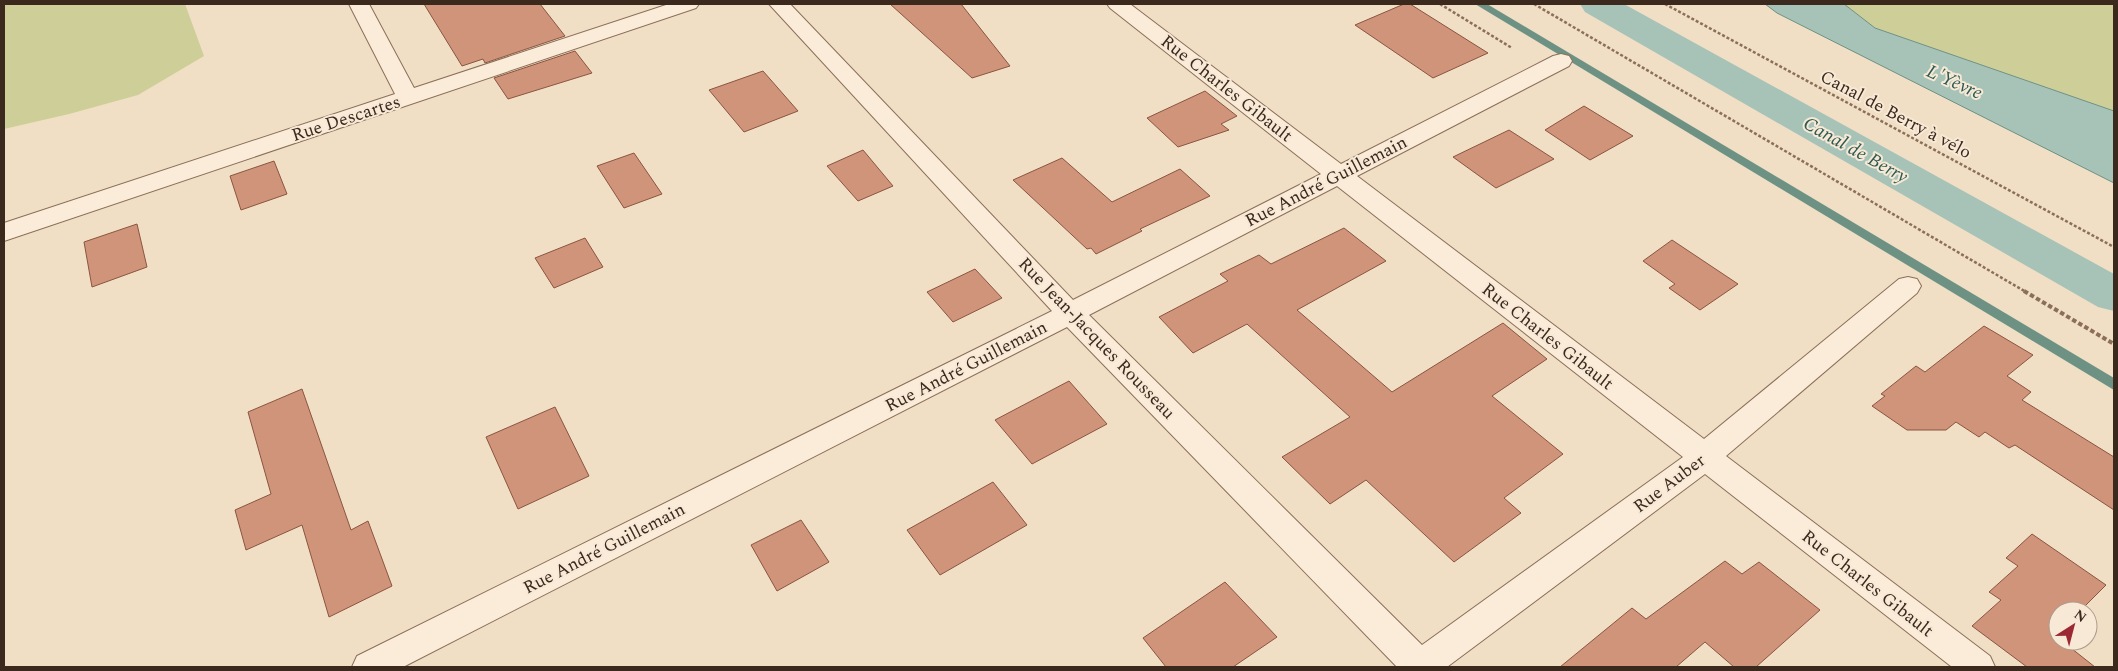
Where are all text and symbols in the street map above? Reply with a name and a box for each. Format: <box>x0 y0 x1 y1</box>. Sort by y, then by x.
street label: Rue Charles Gibault <box>1155 28 1298 149</box>
water label: L'Yèvre <box>1922 57 1987 108</box>
street label: Canal de Berry à vélo <box>1817 65 1975 163</box>
street label: Rue Descartes <box>288 88 404 149</box>
water label: Canal de Berry <box>1800 111 1912 187</box>
street label: Rue André Guillemain <box>1240 129 1412 234</box>
street label: Rue Jean-Jacques Rousseau <box>1012 251 1182 426</box>
street label: Rue Charles Gibault <box>1476 276 1619 397</box>
street label: Rue André Guillemain <box>880 314 1052 419</box>
street label: Rue Auber <box>1627 447 1711 520</box>
street label: Rue André Guillemain <box>518 496 690 601</box>
street label: Rue Charles Gibault <box>1796 523 1939 644</box>
north arrow <box>2048 601 2098 651</box>
text: N <box>2070 604 2091 628</box>

